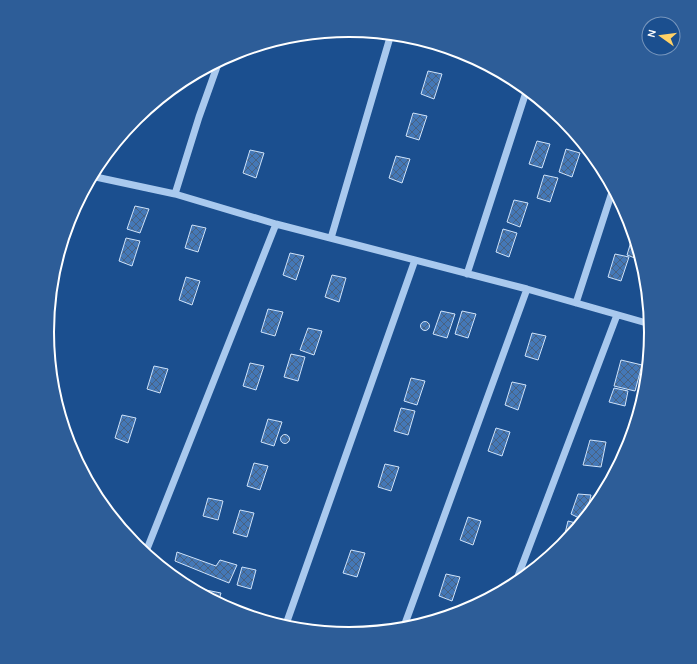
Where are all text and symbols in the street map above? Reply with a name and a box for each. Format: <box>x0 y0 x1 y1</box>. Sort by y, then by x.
north arrow <box>641 16 681 56</box>
text: N <box>645 28 659 39</box>

